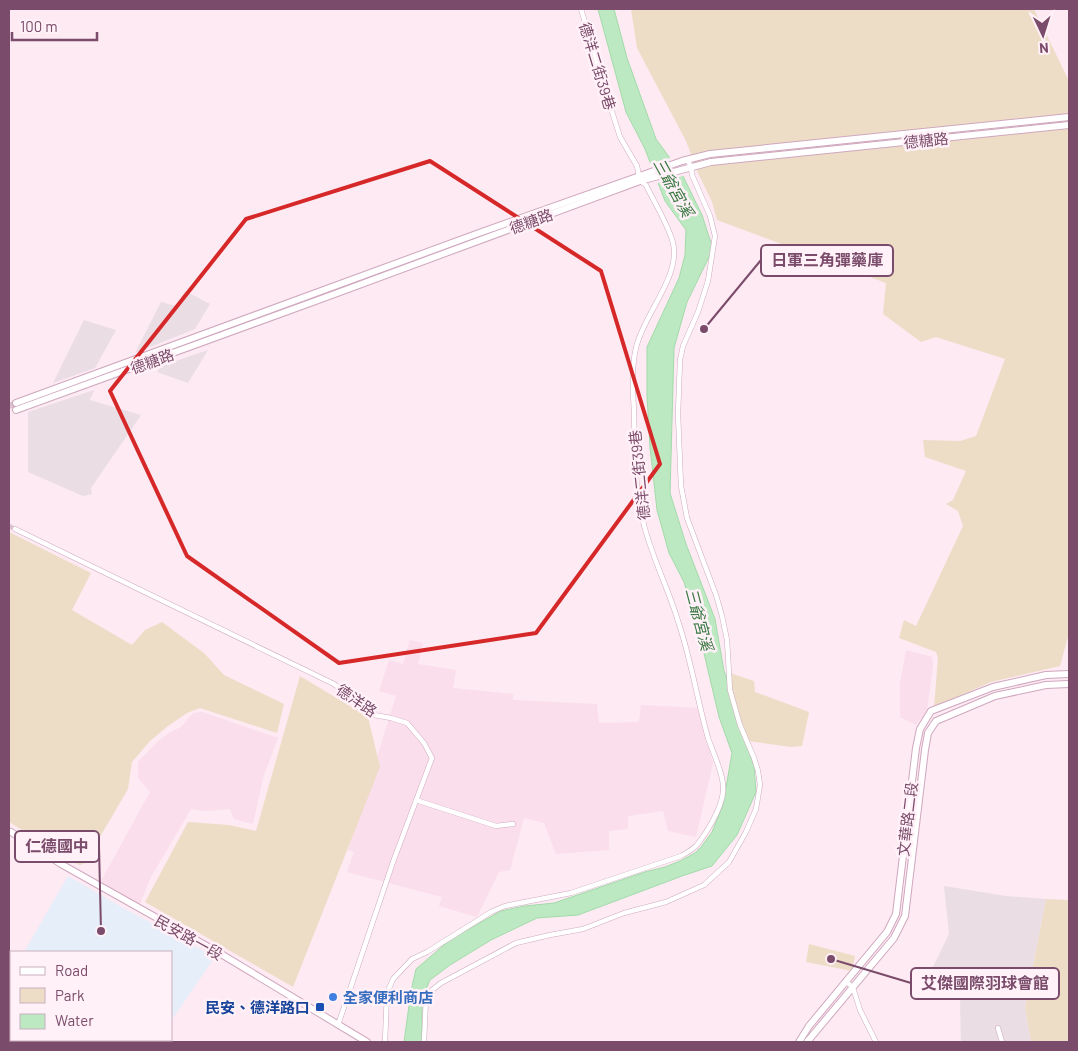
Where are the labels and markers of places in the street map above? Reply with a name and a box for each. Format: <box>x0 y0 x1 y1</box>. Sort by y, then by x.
callout: 日軍三角彈藥庫 <box>761 245 893 276</box>
callout: 仁德國中 <box>15 831 99 862</box>
callout: 艾傑國際羽球會館 <box>911 968 1059 999</box>
place label: 全家便利商店 <box>343 988 433 1006</box>
marker: 全家便利商店 <box>327 991 339 1003</box>
place label: 民安、德洋路口 <box>205 998 310 1016</box>
marker: 民安、德洋路口 <box>314 1001 326 1013</box>

